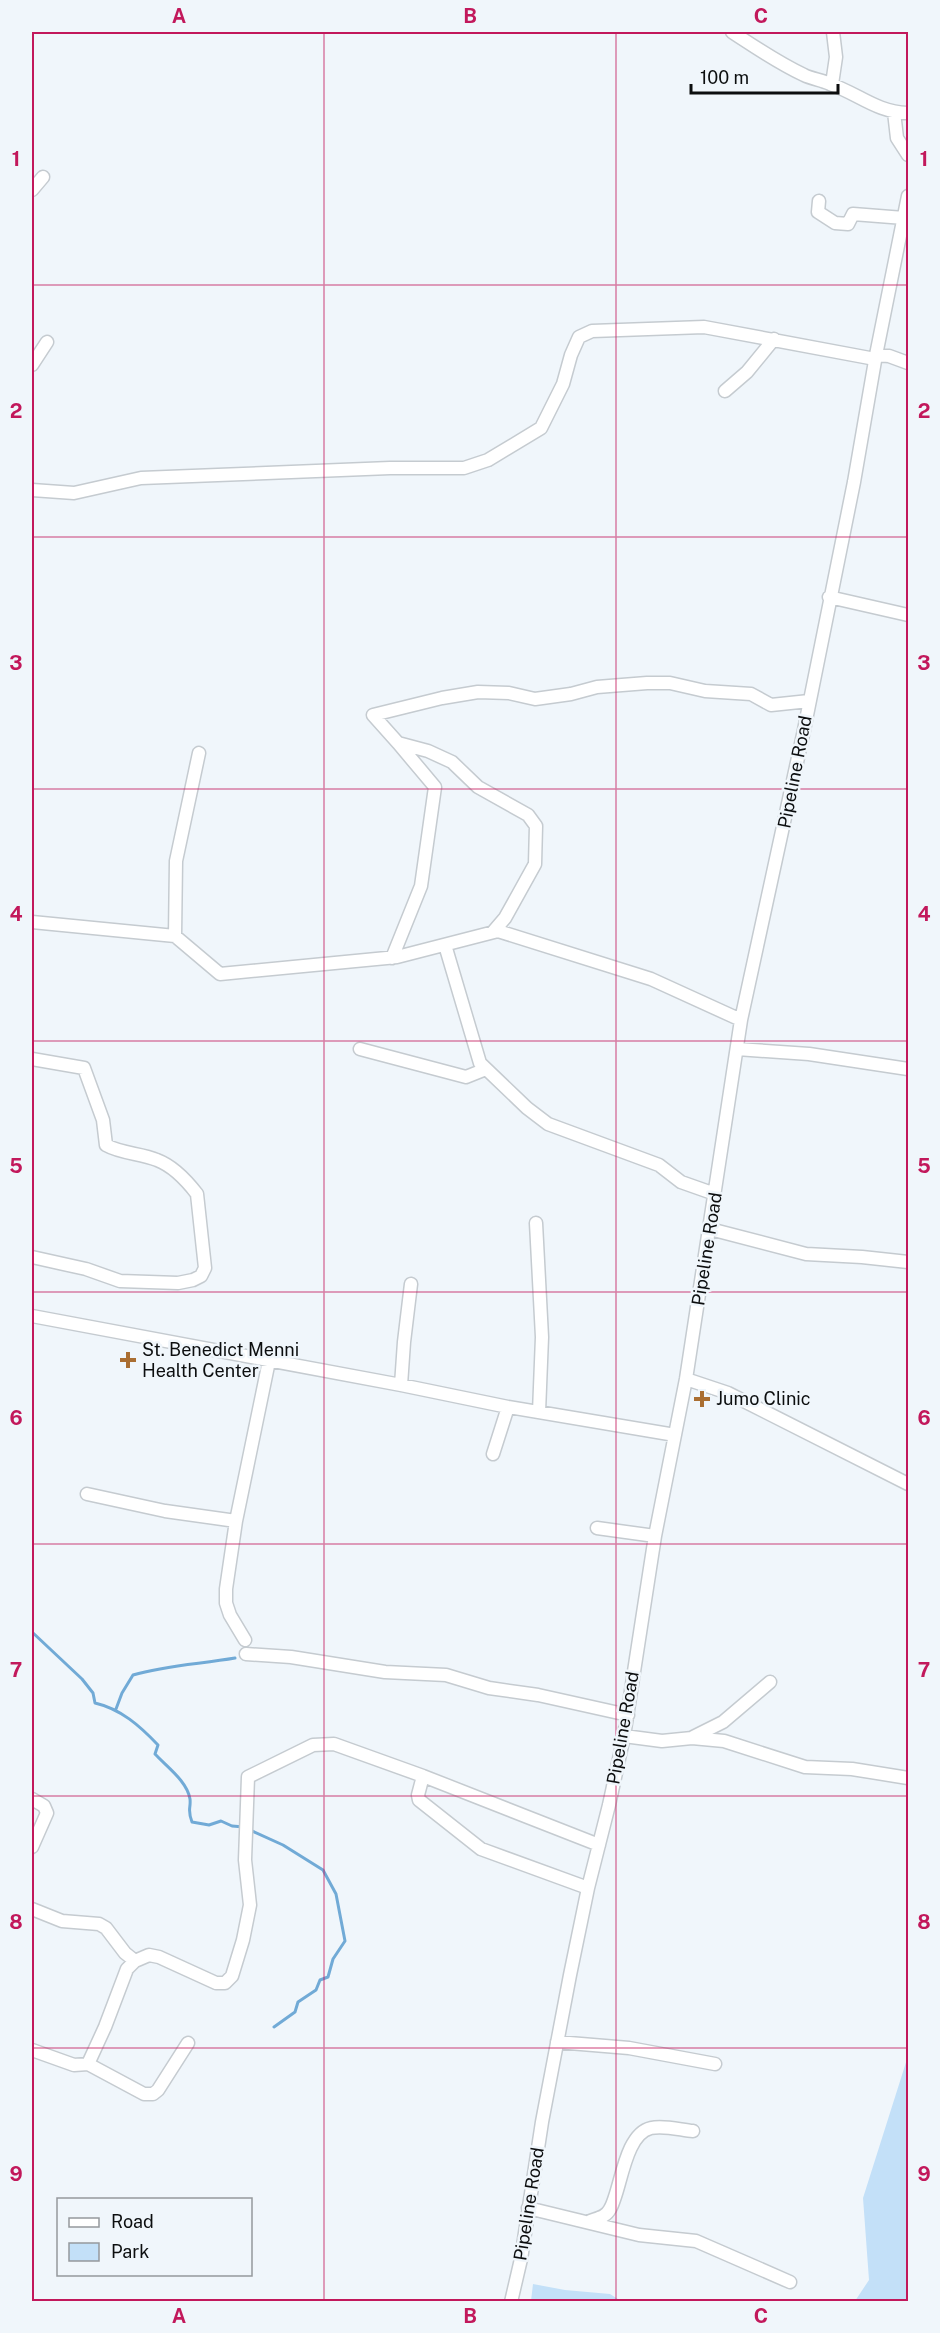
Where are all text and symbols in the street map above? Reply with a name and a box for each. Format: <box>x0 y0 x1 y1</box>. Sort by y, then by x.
text: A <box>172 4 186 28</box>
text: B <box>463 4 477 28</box>
text: C <box>754 4 768 28</box>
scale bar <box>691 57 838 95</box>
text: 100 m <box>700 67 749 88</box>
text: 1 <box>12 147 20 171</box>
text: 1 <box>920 147 928 171</box>
text: 2 <box>10 399 22 423</box>
text: 2 <box>918 399 930 423</box>
text: 3 <box>9 651 23 675</box>
text: 3 <box>917 651 931 675</box>
street label: Pipeline Road <box>773 714 816 830</box>
text: 4 <box>9 902 23 926</box>
text: 4 <box>917 902 931 926</box>
text: 5 <box>9 1154 23 1178</box>
text: 5 <box>917 1154 931 1178</box>
street label: Pipeline Road <box>687 1191 726 1307</box>
place label: St. Benedict Menni Health Center <box>142 1339 299 1381</box>
marker: St. Benedict Menni Health Center <box>119 1351 137 1369</box>
place label: Jumo Clinic <box>716 1388 811 1409</box>
marker: Jumo Clinic <box>693 1390 711 1408</box>
text: 6 <box>9 1406 23 1430</box>
text: 6 <box>917 1406 931 1430</box>
text: 7 <box>10 1658 22 1682</box>
text: 7 <box>918 1658 930 1682</box>
street label: Pipeline Road <box>602 1670 643 1786</box>
text: 8 <box>9 1910 23 1934</box>
text: 8 <box>917 1910 931 1934</box>
street label: Pipeline Road <box>509 2146 548 2262</box>
text: 9 <box>9 2162 23 2186</box>
text: 9 <box>917 2162 931 2186</box>
legend <box>57 2198 252 2276</box>
text: Road <box>111 2211 154 2232</box>
text: Park <box>111 2241 149 2262</box>
text: A <box>172 2304 186 2328</box>
text: B <box>463 2304 477 2328</box>
text: C <box>754 2304 768 2328</box>

